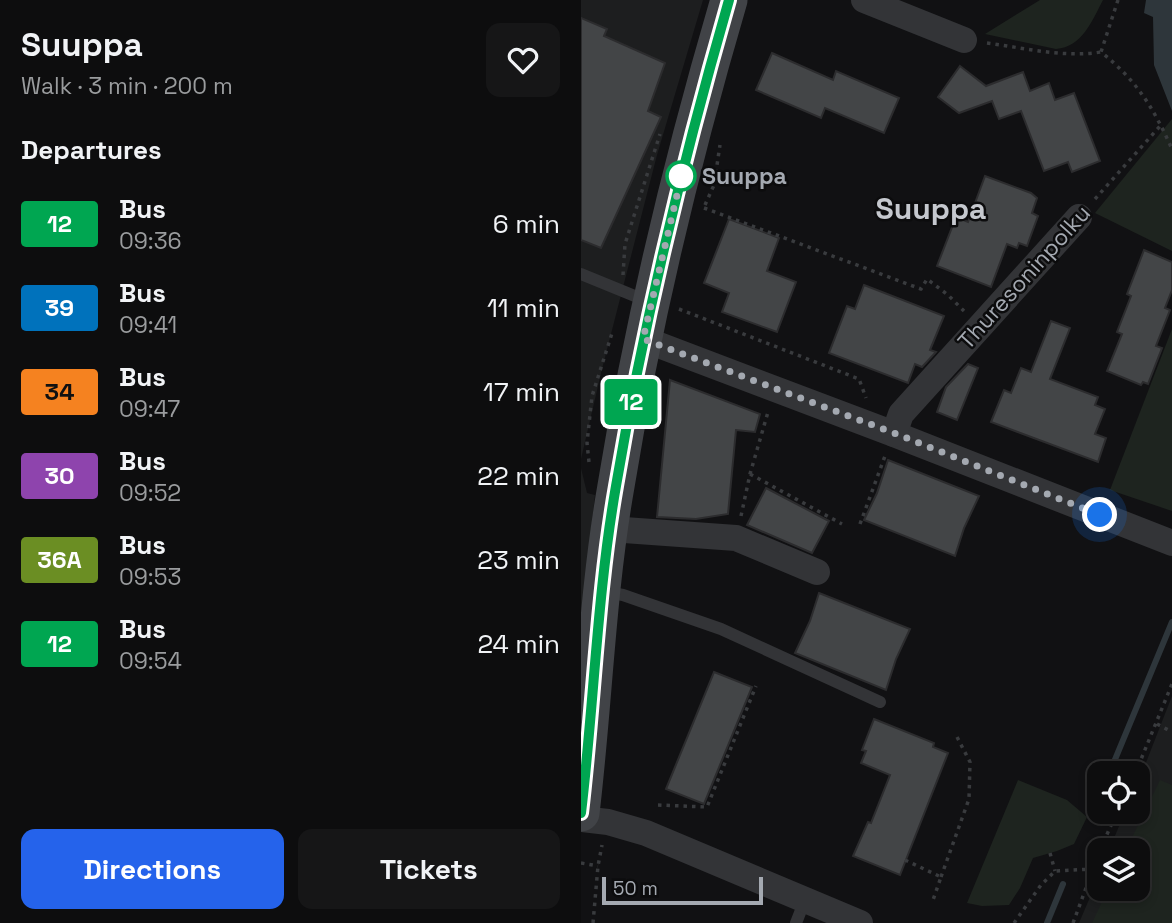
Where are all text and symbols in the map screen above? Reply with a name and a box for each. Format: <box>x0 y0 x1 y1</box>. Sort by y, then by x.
button: heart <box>486 23 560 97</box>
text: Suuppa <box>21 24 143 66</box>
text: Walk · 3 min · 200 m <box>21 71 233 101</box>
text: Departures <box>21 133 162 167</box>
marker: Suuppa <box>666 161 696 191</box>
place label: Suuppa <box>702 161 787 191</box>
district label: Suuppa <box>876 189 986 228</box>
text: Bus <box>119 192 166 226</box>
street label: Thuresoninpolku <box>951 198 1097 356</box>
text: 6 min <box>493 207 560 241</box>
text: 12 <box>47 208 72 239</box>
text: 09:36 <box>119 226 182 256</box>
text: Bus <box>119 276 166 310</box>
text: 11 min <box>487 291 560 325</box>
text: 39 <box>45 292 74 323</box>
text: 09:41 <box>119 310 177 340</box>
text: Bus <box>119 360 166 394</box>
text: 17 min <box>483 375 560 409</box>
text: 34 <box>45 376 74 407</box>
line badge: 12 <box>600 379 663 425</box>
text: 12 <box>618 386 644 417</box>
text: 09:47 <box>119 394 180 424</box>
text: Bus <box>119 444 166 478</box>
text: 22 min <box>477 459 560 493</box>
text: 30 <box>44 460 75 491</box>
text: 09:52 <box>119 478 181 508</box>
your location <box>1082 497 1117 532</box>
text: Bus <box>119 528 166 562</box>
text: 23 min <box>477 543 560 577</box>
text: 36A <box>37 544 82 575</box>
text: 09:53 <box>119 562 181 592</box>
text: Bus <box>119 612 166 646</box>
text: 24 min <box>477 627 560 661</box>
text: 12 <box>47 628 72 659</box>
text: 09:54 <box>119 646 182 676</box>
map controls <box>1087 761 1150 901</box>
button: locate <box>1087 761 1150 824</box>
button: Directions <box>21 829 284 909</box>
button: Tickets <box>298 829 560 909</box>
button: layers <box>1087 838 1150 901</box>
scale bar <box>602 874 763 906</box>
text: 50 m <box>613 876 658 901</box>

